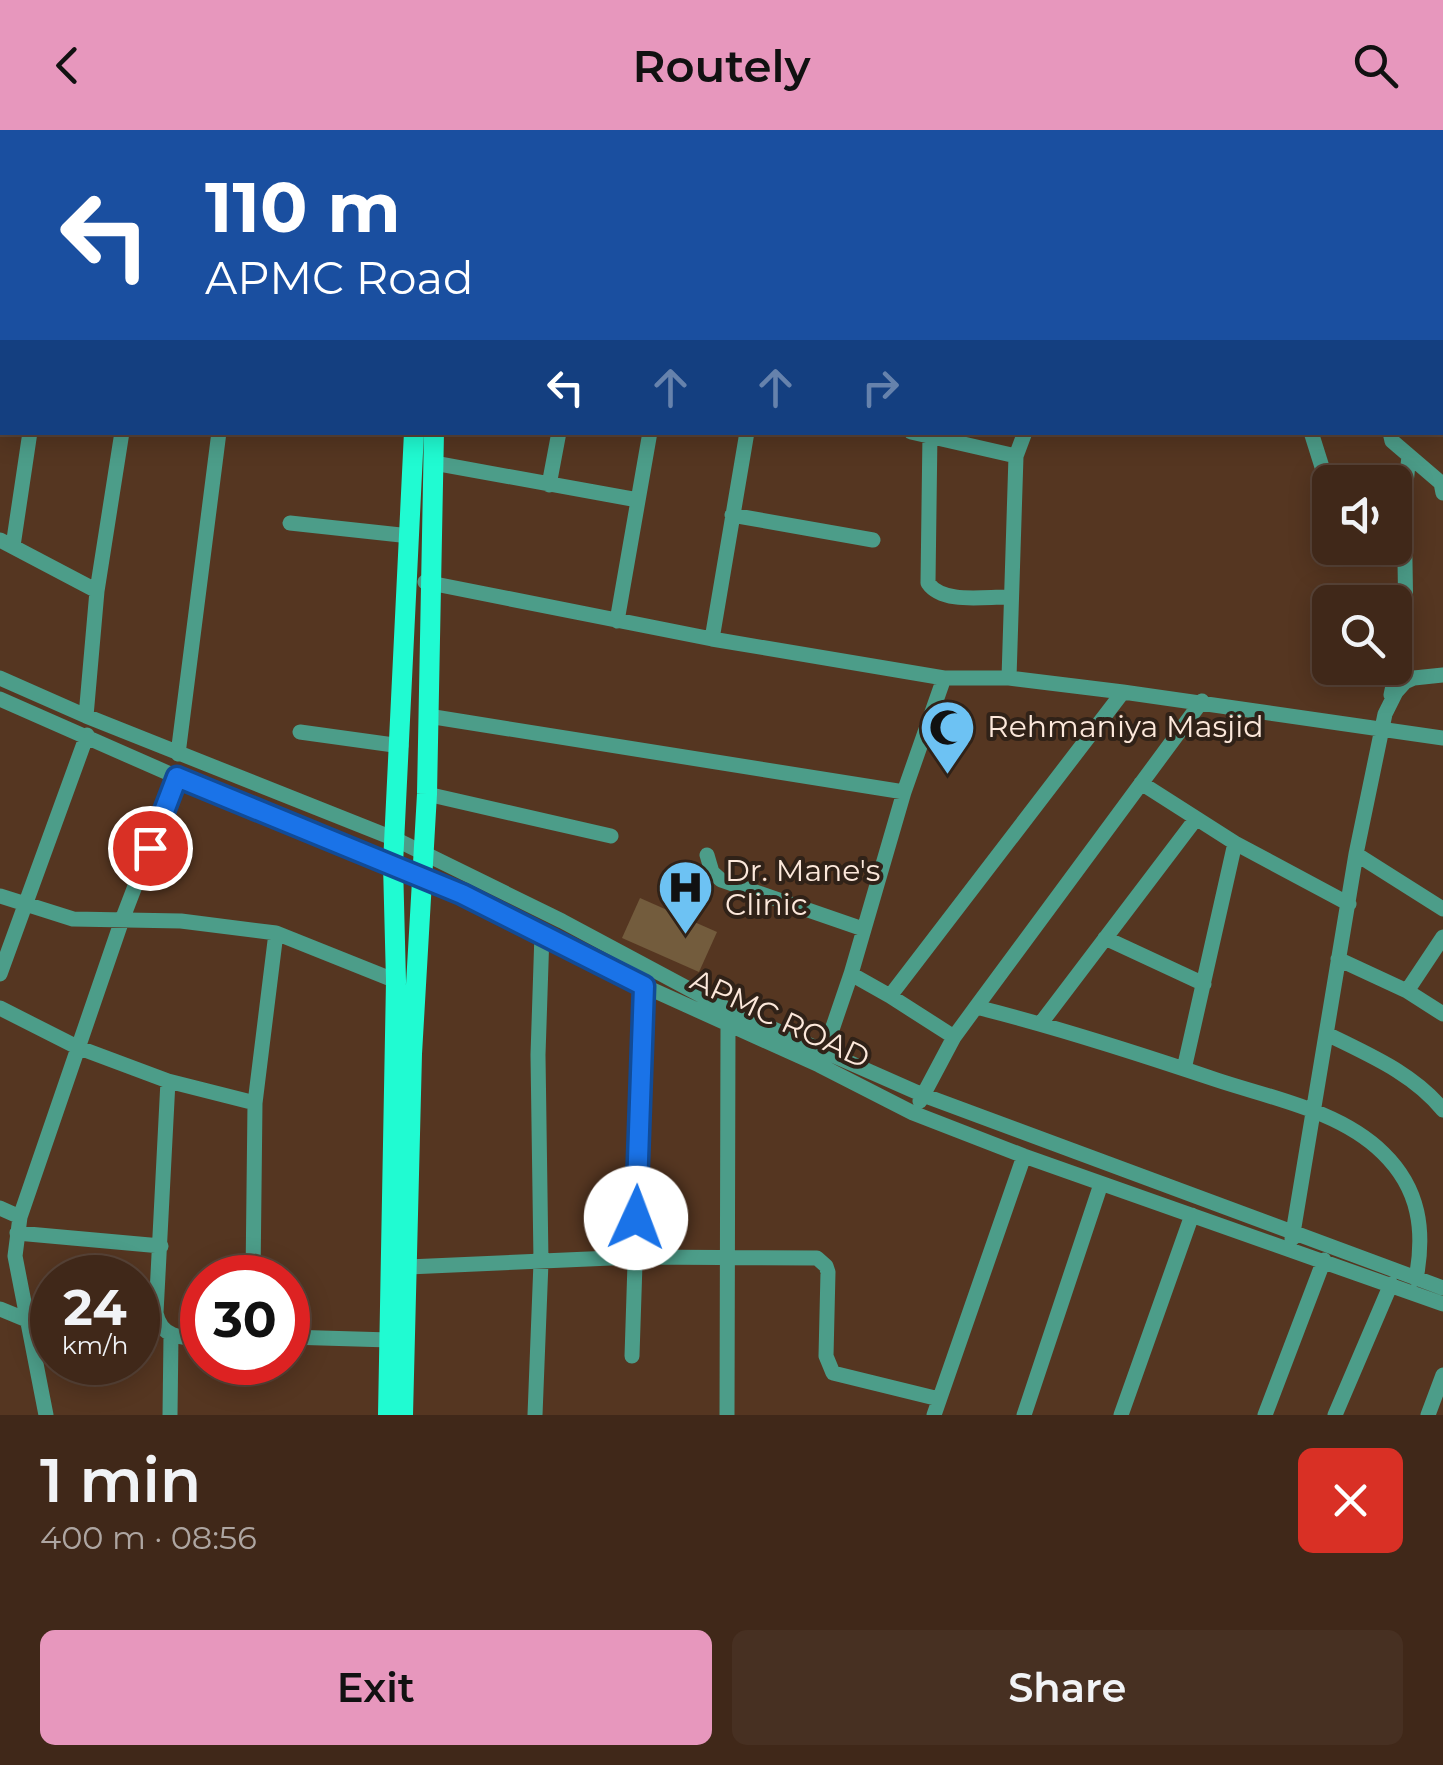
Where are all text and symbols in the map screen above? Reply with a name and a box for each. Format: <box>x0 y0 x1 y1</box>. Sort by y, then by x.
icon: back <box>40 38 95 93</box>
text: Routely <box>633 38 810 93</box>
icon: search <box>1348 38 1403 93</box>
text: 110 m <box>205 164 401 250</box>
icon: left <box>40 170 170 300</box>
text: APMC Road <box>205 250 473 305</box>
icon: left <box>538 360 593 415</box>
icon: ahead <box>643 360 698 415</box>
icon: ahead <box>748 360 803 415</box>
icon: right <box>853 360 908 415</box>
map controls <box>1312 465 1412 685</box>
button: sound <box>1312 465 1412 565</box>
button: search <box>1312 585 1412 685</box>
mosque icon: Rehmaniya Masjid <box>918 697 978 776</box>
place label: Rehmaniya Masjid <box>987 708 1264 745</box>
pin <box>108 806 193 891</box>
icon: arrive <box>123 821 178 876</box>
place label: Dr. Mane's Clinic <box>725 852 880 923</box>
hospital icon: Dr. Mane's Clinic <box>656 858 716 937</box>
street label: APMC ROAD <box>685 961 876 1076</box>
position arrow <box>584 1166 688 1270</box>
speed limit sign: 30 <box>180 1255 310 1385</box>
text: 24 <box>63 1277 127 1338</box>
text: km/h <box>62 1330 128 1360</box>
text: 1 min <box>40 1444 201 1517</box>
button: close <box>1298 1448 1403 1553</box>
text: 400 m · 08:56 <box>40 1518 257 1557</box>
button: Exit <box>40 1630 712 1745</box>
button: Share <box>732 1630 1403 1745</box>

